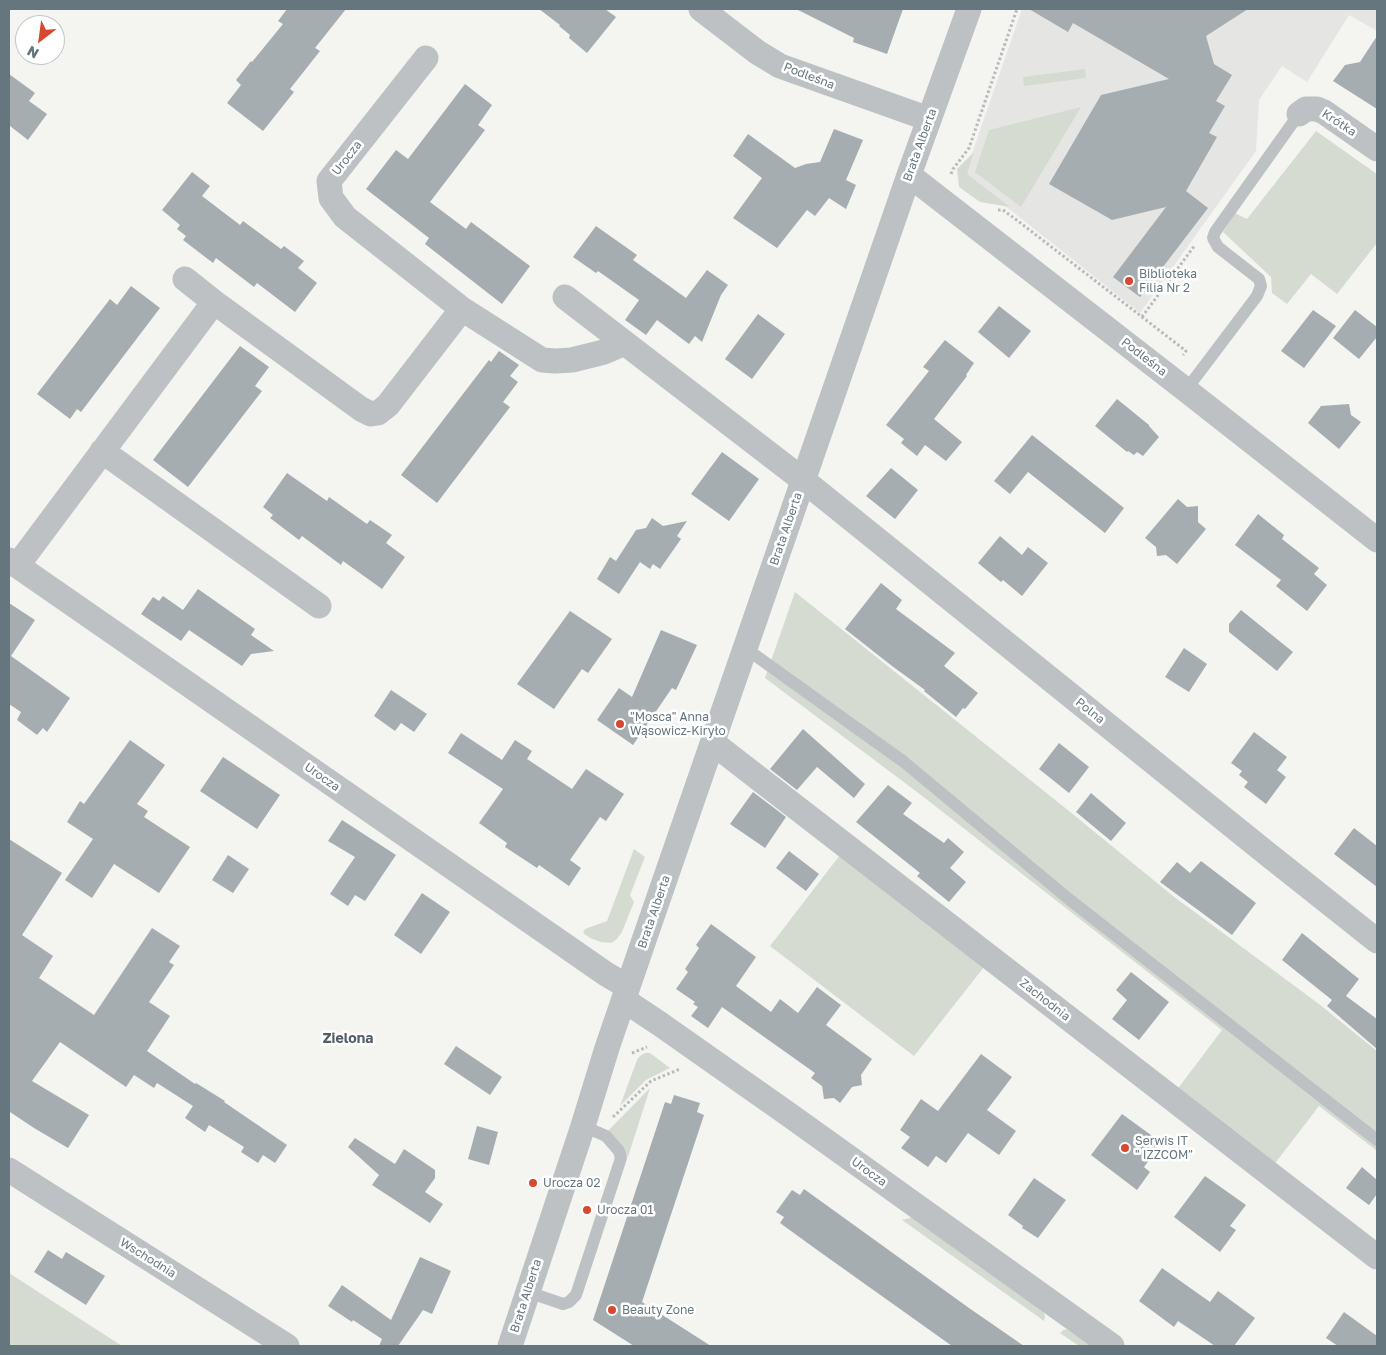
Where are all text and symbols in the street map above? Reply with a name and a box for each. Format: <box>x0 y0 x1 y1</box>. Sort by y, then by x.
north arrow <box>15 15 65 65</box>
text: N <box>24 43 42 63</box>
street label: Podleśna <box>781 60 837 92</box>
street label: Brata Alberta <box>900 107 940 183</box>
street label: Krótka <box>1319 107 1359 139</box>
street label: Urocza <box>329 138 365 178</box>
place label: Biblioteka Filia Nr 2 <box>1139 267 1197 295</box>
marker: Biblioteka Filia Nr 2 <box>1123 275 1135 287</box>
street label: Podleśna <box>1118 335 1170 379</box>
street label: Brata Alberta <box>767 491 805 567</box>
street label: Polna <box>1073 695 1107 727</box>
place label: "Mosca" Anna Wąsowicz-Kiryło <box>630 710 726 738</box>
marker: "Mosca" Anna Wąsowicz-Kiryło <box>614 718 626 730</box>
street label: Urocza <box>302 760 342 794</box>
street label: Brata Alberta <box>635 874 673 950</box>
street label: Zachodnia <box>1017 976 1073 1024</box>
district label: Zielona <box>323 1031 373 1047</box>
place label: Serwis IT " IZZCOM" <box>1135 1134 1193 1162</box>
marker: Serwis IT " IZZCOM" <box>1119 1142 1131 1154</box>
street label: Urocza <box>849 1154 889 1190</box>
place label: Urocza 02 <box>543 1176 600 1190</box>
marker: Urocza 02 <box>527 1177 539 1189</box>
place label: Urocza 01 <box>597 1203 653 1217</box>
marker: Urocza 01 <box>581 1204 593 1216</box>
street label: Wschodnia <box>117 1235 179 1281</box>
street label: Brata Alberta <box>507 1257 545 1335</box>
place label: Beauty Zone <box>622 1303 694 1317</box>
marker: Beauty Zone <box>606 1304 618 1316</box>

